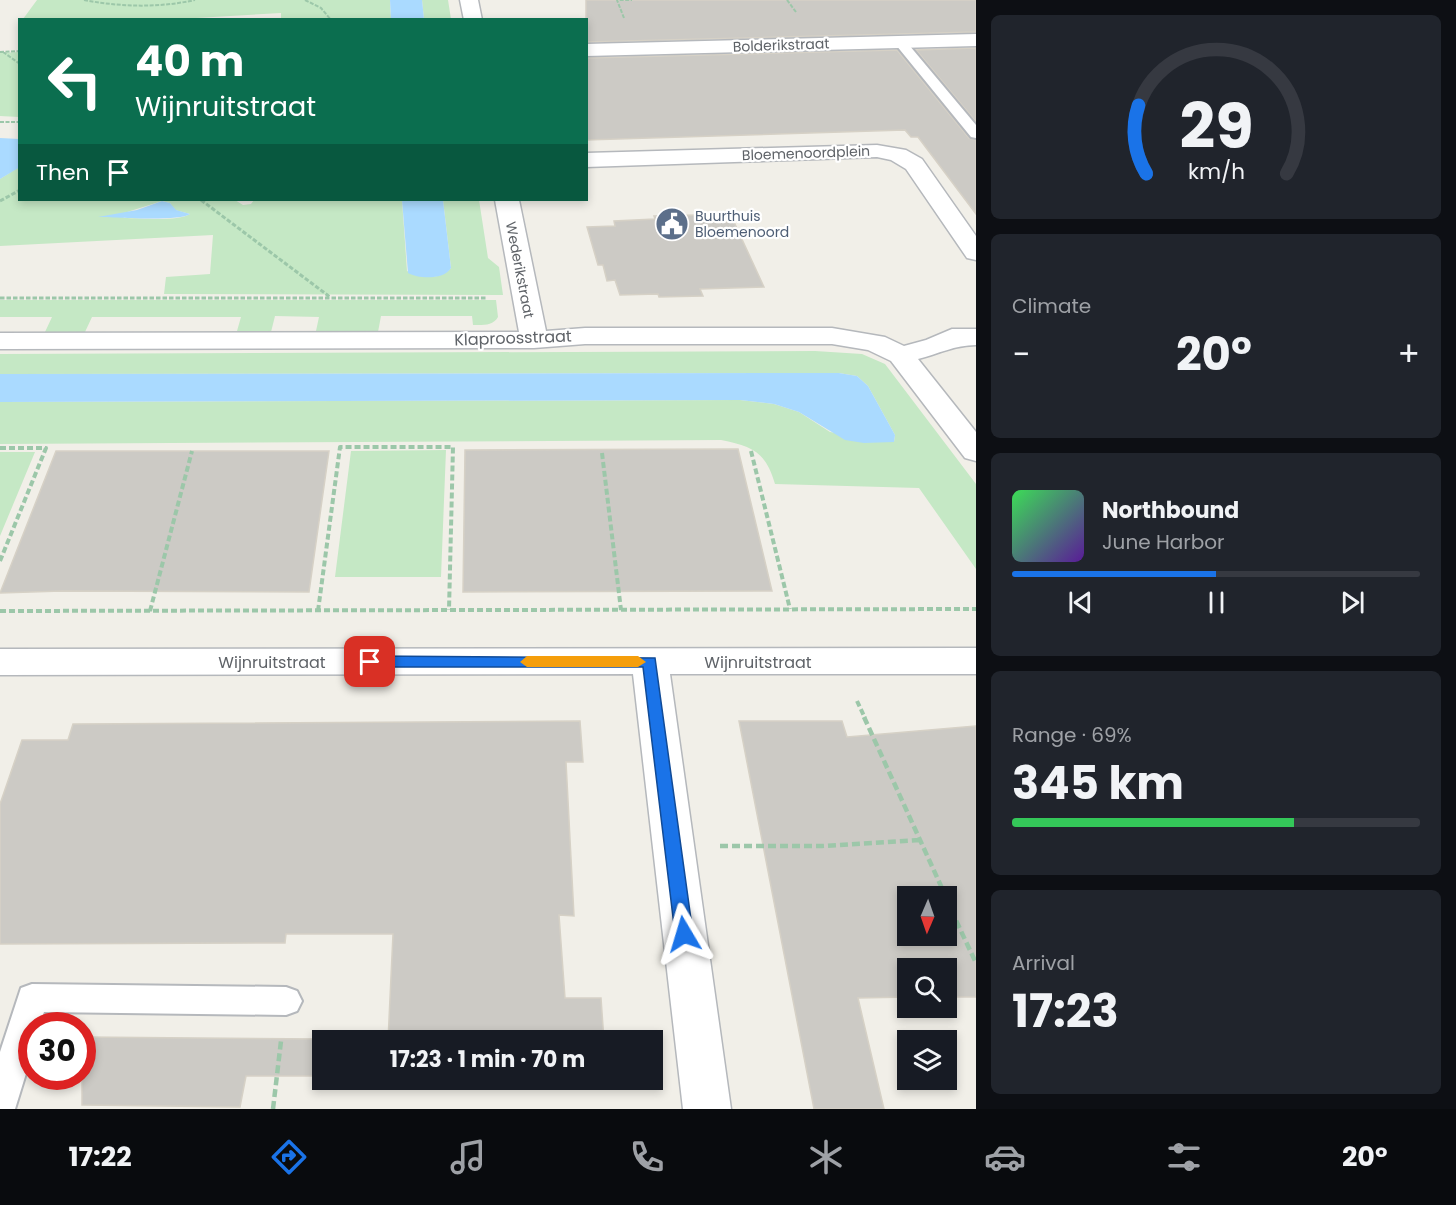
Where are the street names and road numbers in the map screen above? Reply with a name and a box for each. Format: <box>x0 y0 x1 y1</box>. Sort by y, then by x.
street label: Bolderikstraat <box>732 33 830 57</box>
street label: Bloemenoordplein <box>742 141 870 165</box>
street label: Wederikstraat <box>501 220 539 320</box>
street label: Klaproosstraat <box>454 324 572 352</box>
street label: Wijnruitstraat <box>218 651 326 674</box>
street label: Wijnruitstraat <box>704 651 812 674</box>

